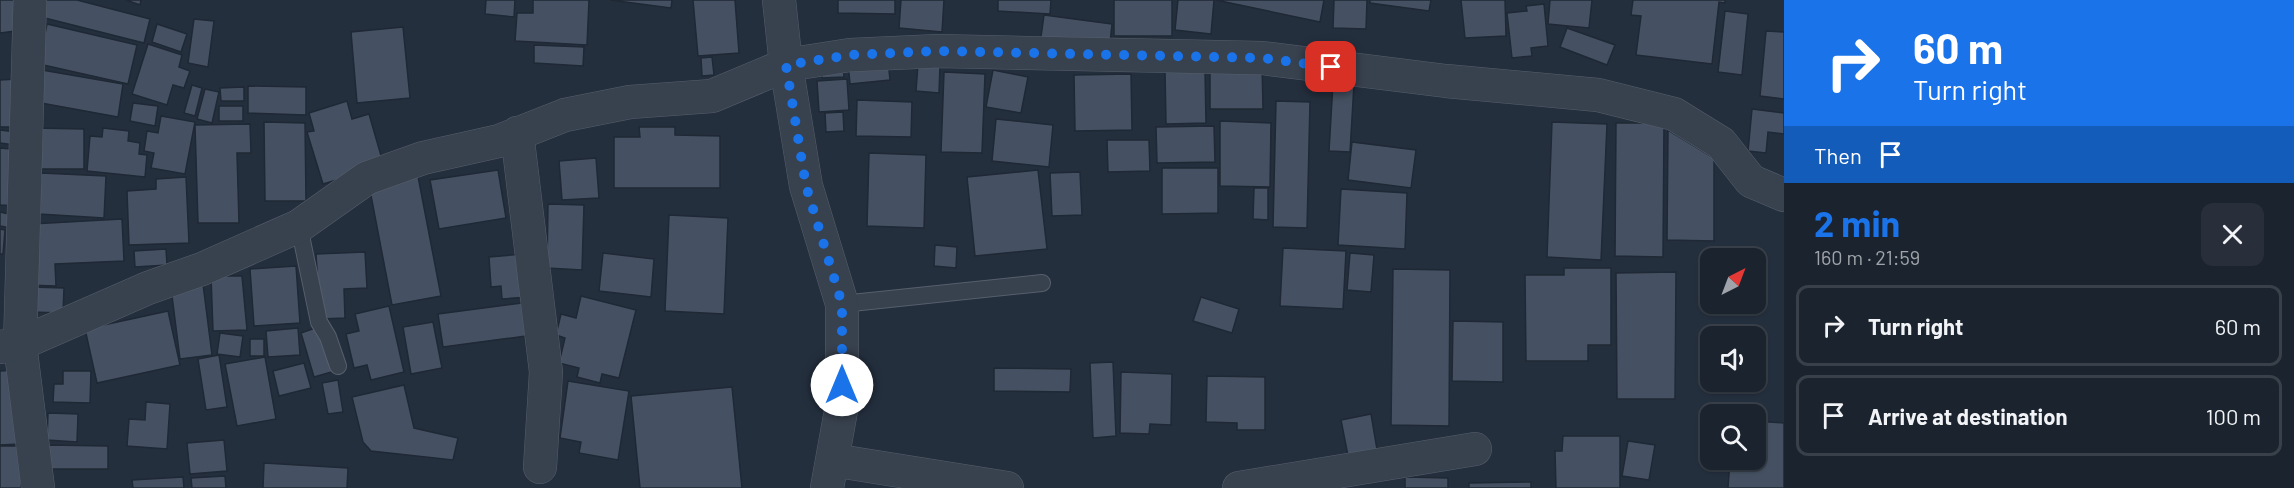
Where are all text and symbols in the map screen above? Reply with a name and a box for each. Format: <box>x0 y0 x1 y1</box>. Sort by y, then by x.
text: 60 m <box>1913 22 2003 72</box>
icon: right <box>1814 24 1892 102</box>
pin <box>1305 41 1356 92</box>
icon: arrive <box>1314 50 1347 83</box>
text: Turn right <box>1913 73 2027 105</box>
icon: arrive <box>1874 138 1907 171</box>
text: Then <box>1814 142 1862 168</box>
text: 2 min <box>1814 201 1900 244</box>
button: close <box>2201 203 2264 266</box>
text: 160 m · 21:59 <box>1814 245 1920 269</box>
north arrow <box>1700 248 1766 314</box>
map controls <box>1700 248 1766 470</box>
icon: right <box>1817 309 1850 342</box>
text: Turn right <box>1868 313 1963 339</box>
text: 60 m <box>2215 313 2261 339</box>
button: sound <box>1700 326 1766 392</box>
position arrow <box>810 353 874 417</box>
icon: arrive <box>1817 399 1850 432</box>
text: Arrive at destination <box>1868 403 2067 429</box>
text: 100 m <box>2206 403 2261 429</box>
button: search <box>1700 404 1766 470</box>

